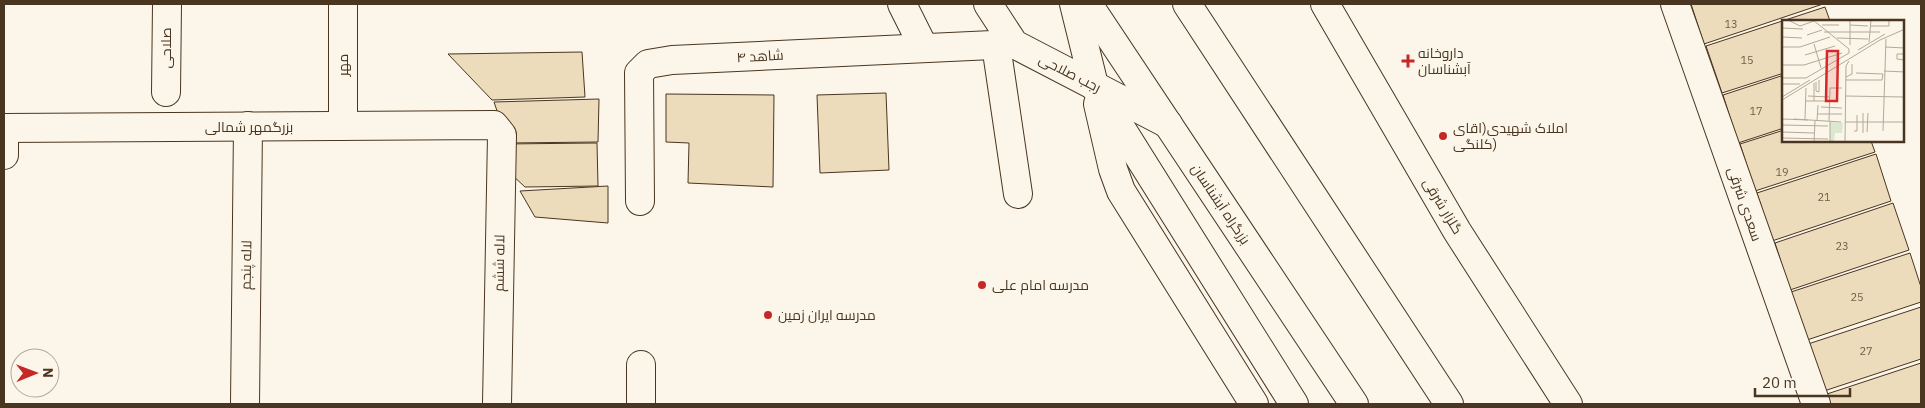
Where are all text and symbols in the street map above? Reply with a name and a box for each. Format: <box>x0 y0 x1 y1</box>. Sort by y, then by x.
house number: 13 <box>1724 17 1738 31</box>
inset map <box>1782 20 1905 142</box>
street label: صلاحی <box>157 27 175 69</box>
place label: داروخانه آبشناسان <box>1418 44 1471 78</box>
street label: شاهد ۴ <box>736 46 784 66</box>
street label: رجب صلاحی <box>1036 50 1104 96</box>
house number: 15 <box>1740 53 1754 67</box>
street label: مهر <box>334 54 352 77</box>
marker: داروخانه آبشناسان <box>1402 55 1414 67</box>
house number: 17 <box>1749 104 1763 118</box>
street label: بزرگمهر شمالی <box>205 118 293 136</box>
place label: املاک شهیدی(اقای کلنگی) <box>1453 119 1568 153</box>
marker: املاک شهیدی(اقای کلنگی) <box>1437 130 1449 142</box>
street label: بزرگراه آبشناسان <box>1187 160 1255 248</box>
street label: سعدی شرقی <box>1724 164 1766 244</box>
house number: 19 <box>1775 165 1789 179</box>
street label: گلزار شرقی <box>1419 175 1467 237</box>
house number: 21 <box>1817 190 1831 204</box>
street label: لاله ششم <box>490 234 509 292</box>
house number: 23 <box>1835 239 1849 253</box>
street label: لاله پنجم <box>237 240 256 290</box>
place label: مدرسه امام علی <box>992 276 1089 295</box>
marker: مدرسه امام علی <box>976 279 988 291</box>
house number: 25 <box>1850 290 1864 304</box>
place label: مدرسه ایران زمین <box>778 306 876 324</box>
marker: مدرسه ایران زمین <box>762 309 774 321</box>
house number: 27 <box>1859 344 1873 358</box>
north arrow <box>10 348 60 398</box>
scale bar <box>1755 366 1850 398</box>
text: N <box>39 368 57 378</box>
text: 20 m <box>1762 373 1797 392</box>

